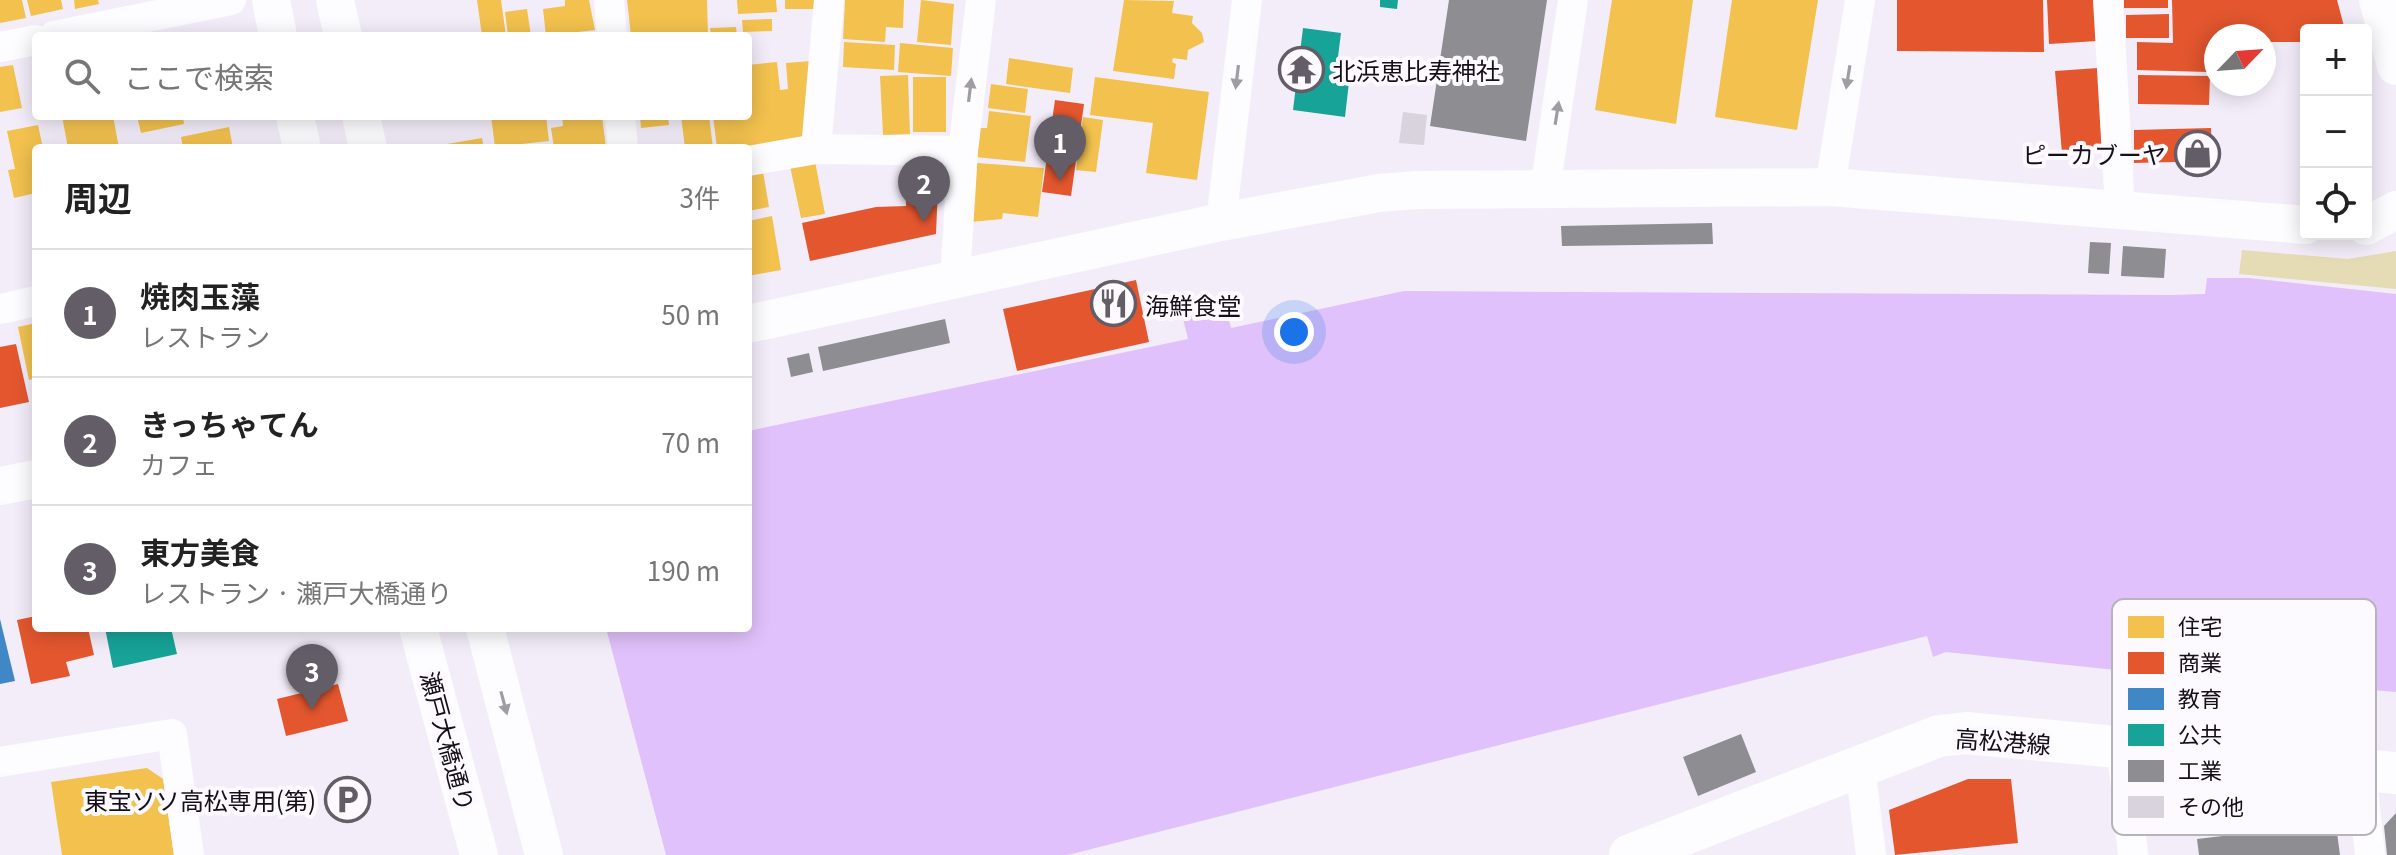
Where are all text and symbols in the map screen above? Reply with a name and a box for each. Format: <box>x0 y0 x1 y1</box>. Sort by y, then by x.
north arrow <box>2204 24 2276 96</box>
map controls <box>2300 24 2372 240</box>
button: + <box>2300 24 2372 96</box>
search box <box>32 32 752 120</box>
temple icon: 北浜恵比寿神社 <box>1277 45 1325 93</box>
place label: 北浜恵比寿神社 <box>1332 52 1500 87</box>
icon: search <box>60 54 104 98</box>
text: ここで検索 <box>124 54 274 98</box>
one-way arrow <box>1230 65 1243 90</box>
one-way arrow <box>1841 65 1853 90</box>
one-way arrow <box>964 77 977 102</box>
button: − <box>2300 96 2372 168</box>
one-way arrow <box>1551 100 1563 125</box>
pin: 1 <box>1034 115 1086 181</box>
shop icon: ピーカブーヤ <box>2173 129 2221 177</box>
place label: ピーカブーヤ <box>2022 136 2166 171</box>
pin: 2 <box>898 156 950 222</box>
button: locate <box>2300 168 2372 240</box>
text: 周辺 <box>64 172 132 221</box>
text: 3件 <box>680 178 720 215</box>
text: 焼肉玉藻 <box>140 273 260 317</box>
restaurant icon: 海鮮食堂 <box>1090 280 1138 328</box>
place label: 海鮮食堂 <box>1145 287 1241 322</box>
text: 1 <box>82 295 98 332</box>
text: 50 m <box>661 295 720 332</box>
your location <box>1274 312 1314 352</box>
text: レストラン <box>140 317 270 354</box>
text: きっちゃてん <box>140 401 319 445</box>
text: 2 <box>82 423 98 460</box>
text: 70 m <box>661 423 720 460</box>
text: カフェ <box>140 445 218 482</box>
text: 東方美食 <box>140 529 260 573</box>
text: 3 <box>82 551 98 588</box>
text: 190 m <box>647 551 720 588</box>
text: レストラン · 瀬戸大橋通り <box>140 573 452 610</box>
legend <box>2112 599 2376 835</box>
text: 住宅 <box>2178 609 2222 641</box>
pin: 3 <box>286 644 338 710</box>
text: 商業 <box>2178 645 2222 677</box>
street label: 瀬戸大橋通り <box>413 667 485 815</box>
text: 教育 <box>2178 681 2222 713</box>
one-way arrow <box>499 691 511 716</box>
text: 公共 <box>2178 717 2222 749</box>
street label: 高松港線 <box>1954 719 2052 761</box>
text: 工業 <box>2178 753 2222 785</box>
parking icon: 東宝ソソ高松専用(第) <box>323 775 371 823</box>
place label: 東宝ソソ高松専用(第) <box>84 782 316 817</box>
text: その他 <box>2178 789 2244 821</box>

